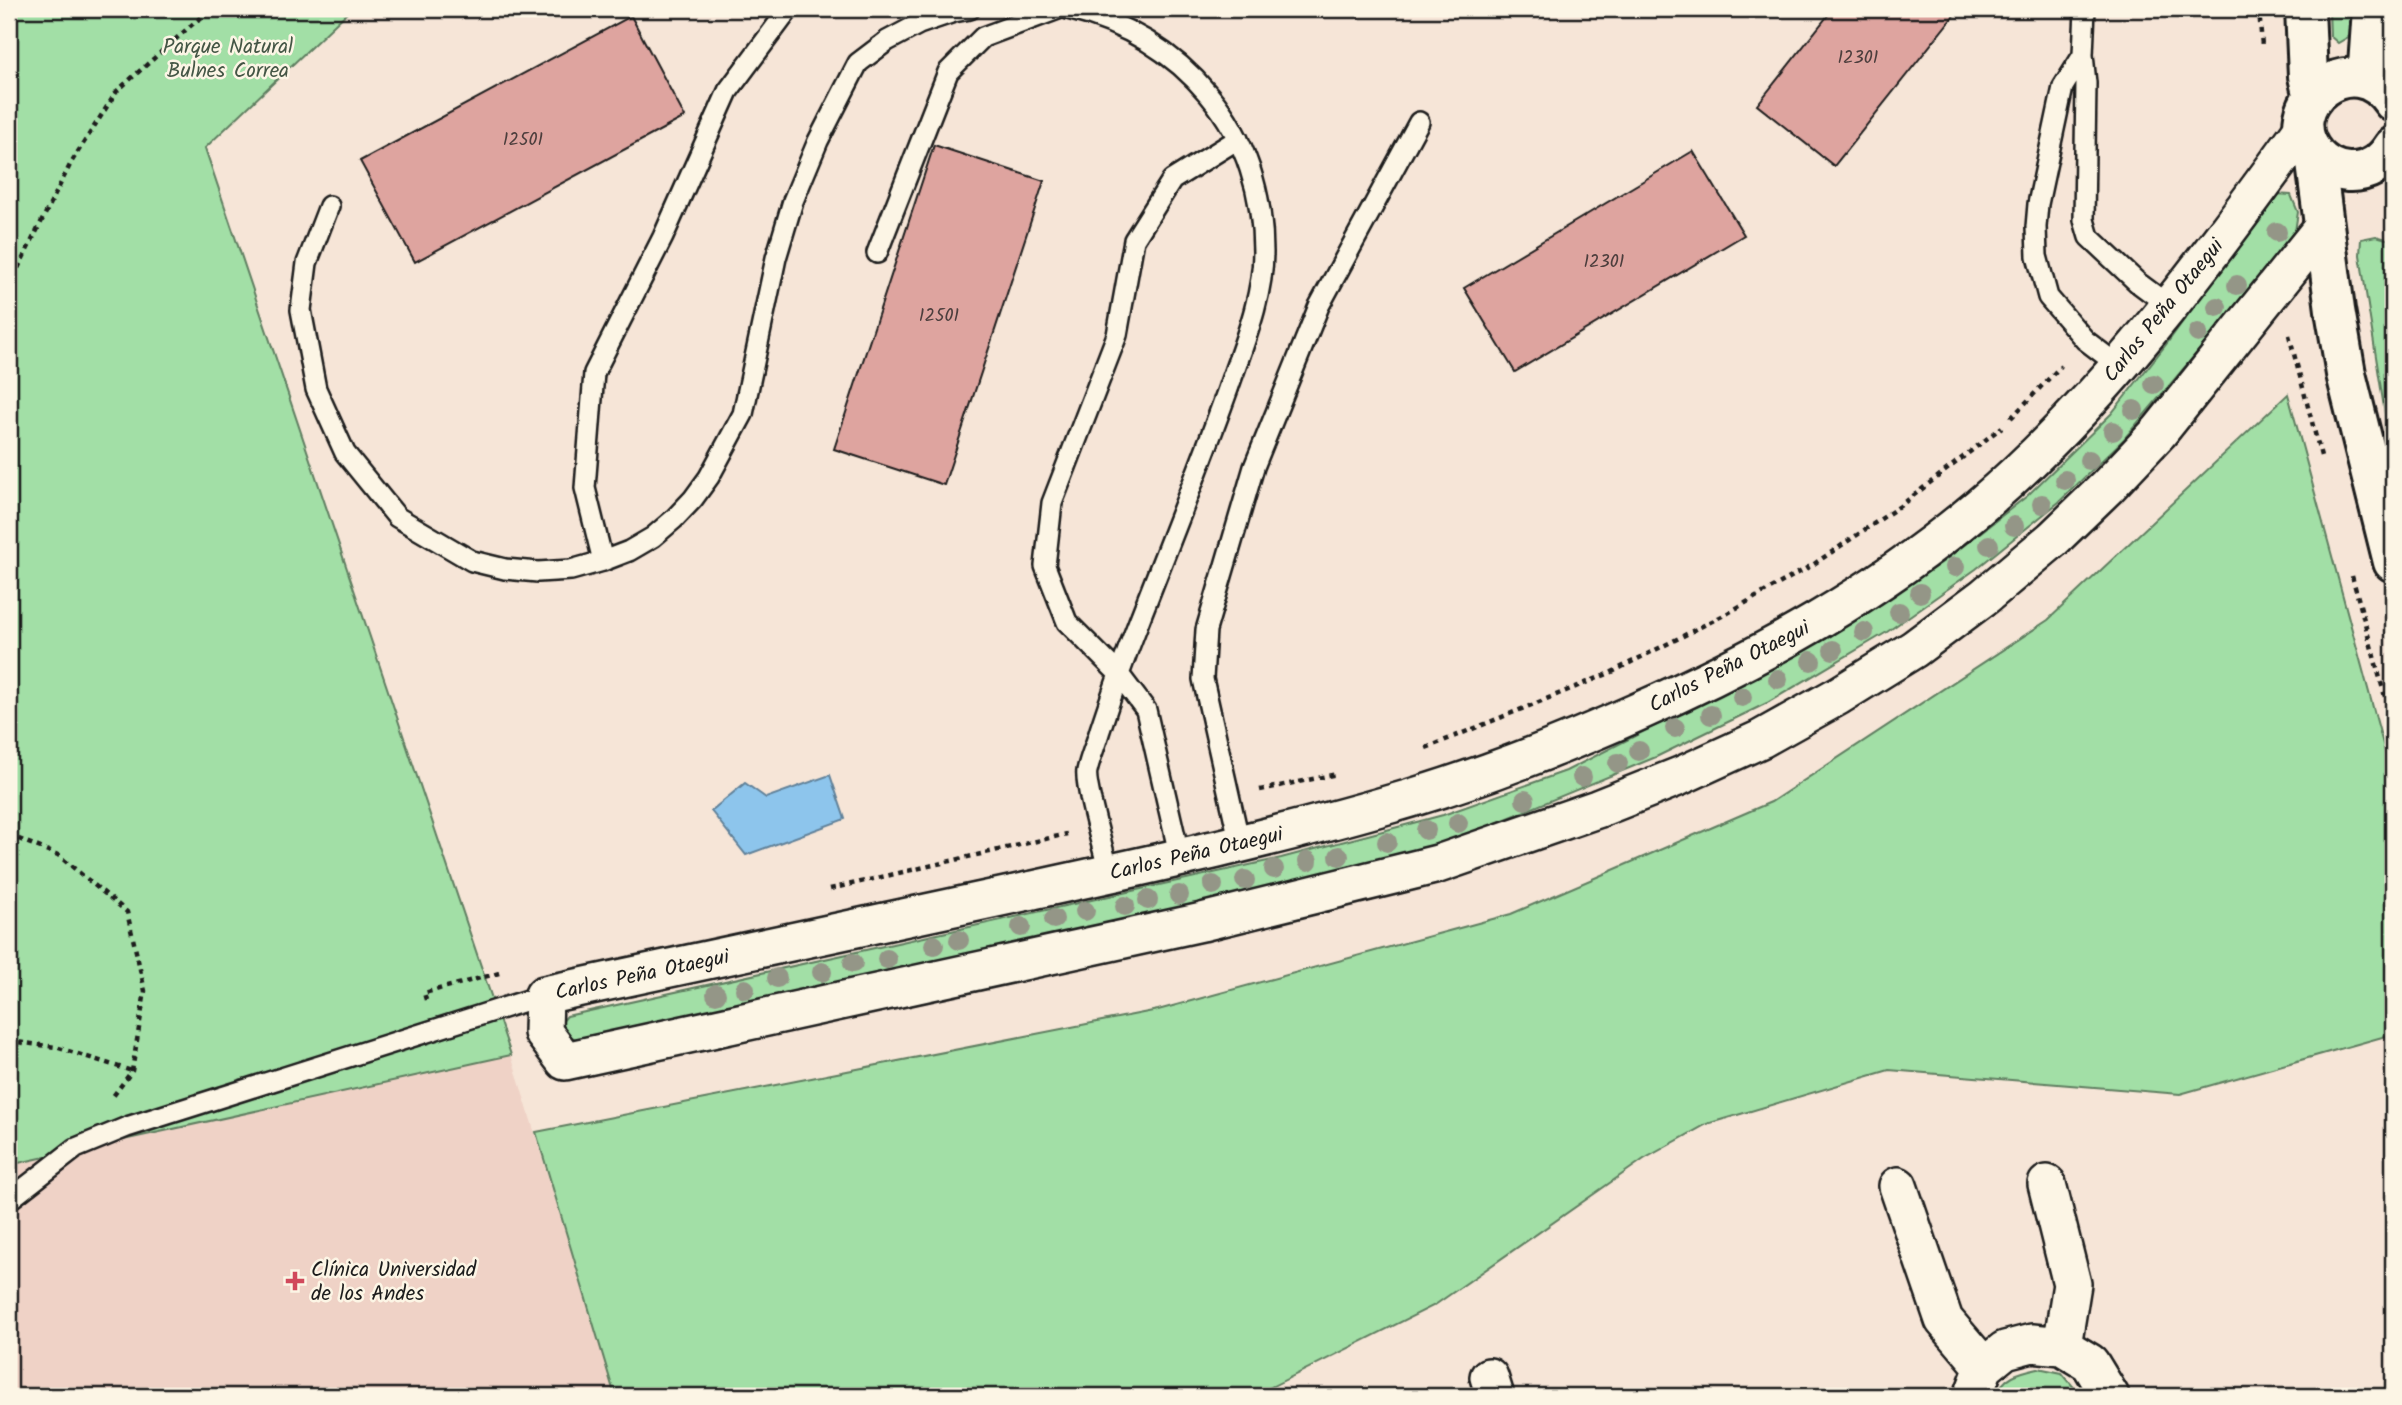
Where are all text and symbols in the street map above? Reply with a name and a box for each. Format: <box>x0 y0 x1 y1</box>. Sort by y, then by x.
park label: Parque Natural Bulnes Correa <box>163 31 293 88</box>
house number: 12301 <box>1837 44 1879 73</box>
house number: 12501 <box>503 126 543 155</box>
street label: Carlos Peña Otaegui <box>2096 231 2233 390</box>
house number: 12301 <box>1583 248 1625 277</box>
house number: 12501 <box>919 302 959 331</box>
street label: Carlos Peña Otaegui <box>1643 612 1817 722</box>
street label: Carlos Peña Otaegui <box>1106 818 1287 890</box>
street label: Carlos Peña Otaegui <box>552 941 733 1010</box>
place label: Clínica Universidad de los Andes <box>311 1254 477 1311</box>
marker: Clínica Universidad de los Andes <box>285 1271 305 1291</box>

